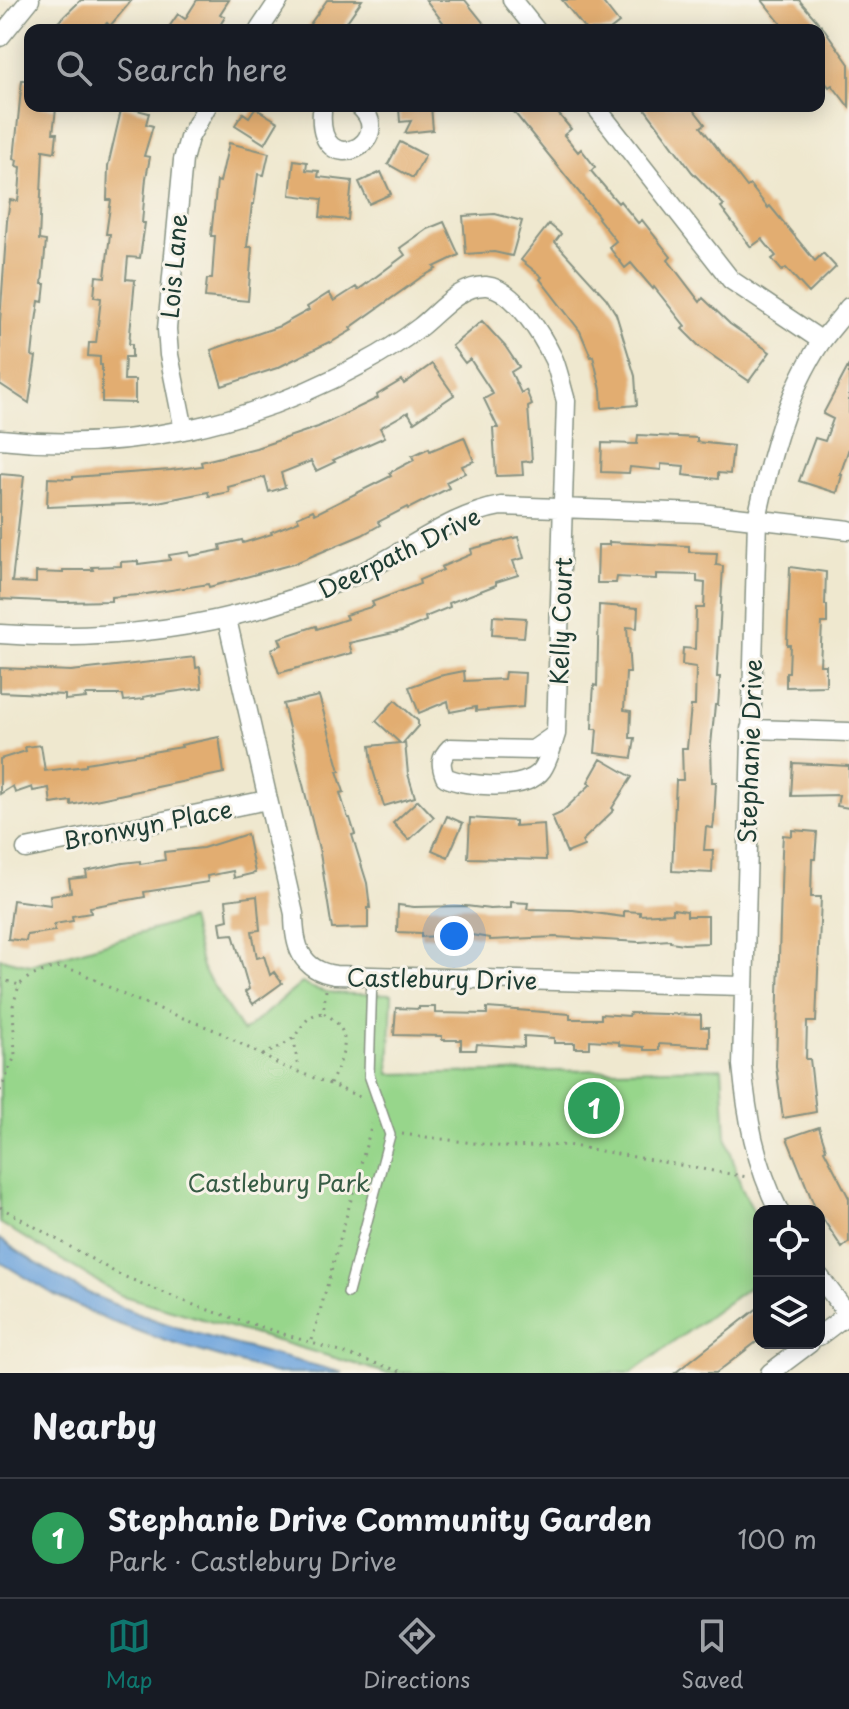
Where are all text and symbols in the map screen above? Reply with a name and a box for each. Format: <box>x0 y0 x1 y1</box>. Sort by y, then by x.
search box <box>24 24 825 112</box>
icon: search <box>52 46 96 90</box>
text: Search here <box>116 46 288 91</box>
street label: Lois Lane <box>150 212 196 320</box>
street label: Deerpath Drive <box>312 497 486 607</box>
street label: Kelly Court <box>540 556 580 686</box>
street label: Stephanie Drive <box>728 658 770 844</box>
street label: Bronwyn Place <box>59 790 235 858</box>
your location <box>434 916 474 956</box>
street label: Castlebury Drive <box>346 958 538 998</box>
pin: 1 <box>568 1078 620 1138</box>
park label: Castlebury Park <box>188 1164 370 1200</box>
map controls <box>753 1205 825 1349</box>
button: locate <box>753 1205 825 1277</box>
button: layers <box>753 1277 825 1349</box>
text: Nearby <box>32 1399 157 1451</box>
text: Stephanie Drive Community Garden <box>108 1496 652 1541</box>
text: 1 <box>52 1519 64 1558</box>
text: 100 m <box>737 1519 817 1558</box>
text: Park · Castlebury Drive <box>108 1541 397 1580</box>
tab: Map <box>105 1614 152 1695</box>
tab: Directions <box>363 1614 470 1695</box>
tab: Saved <box>681 1614 744 1695</box>

